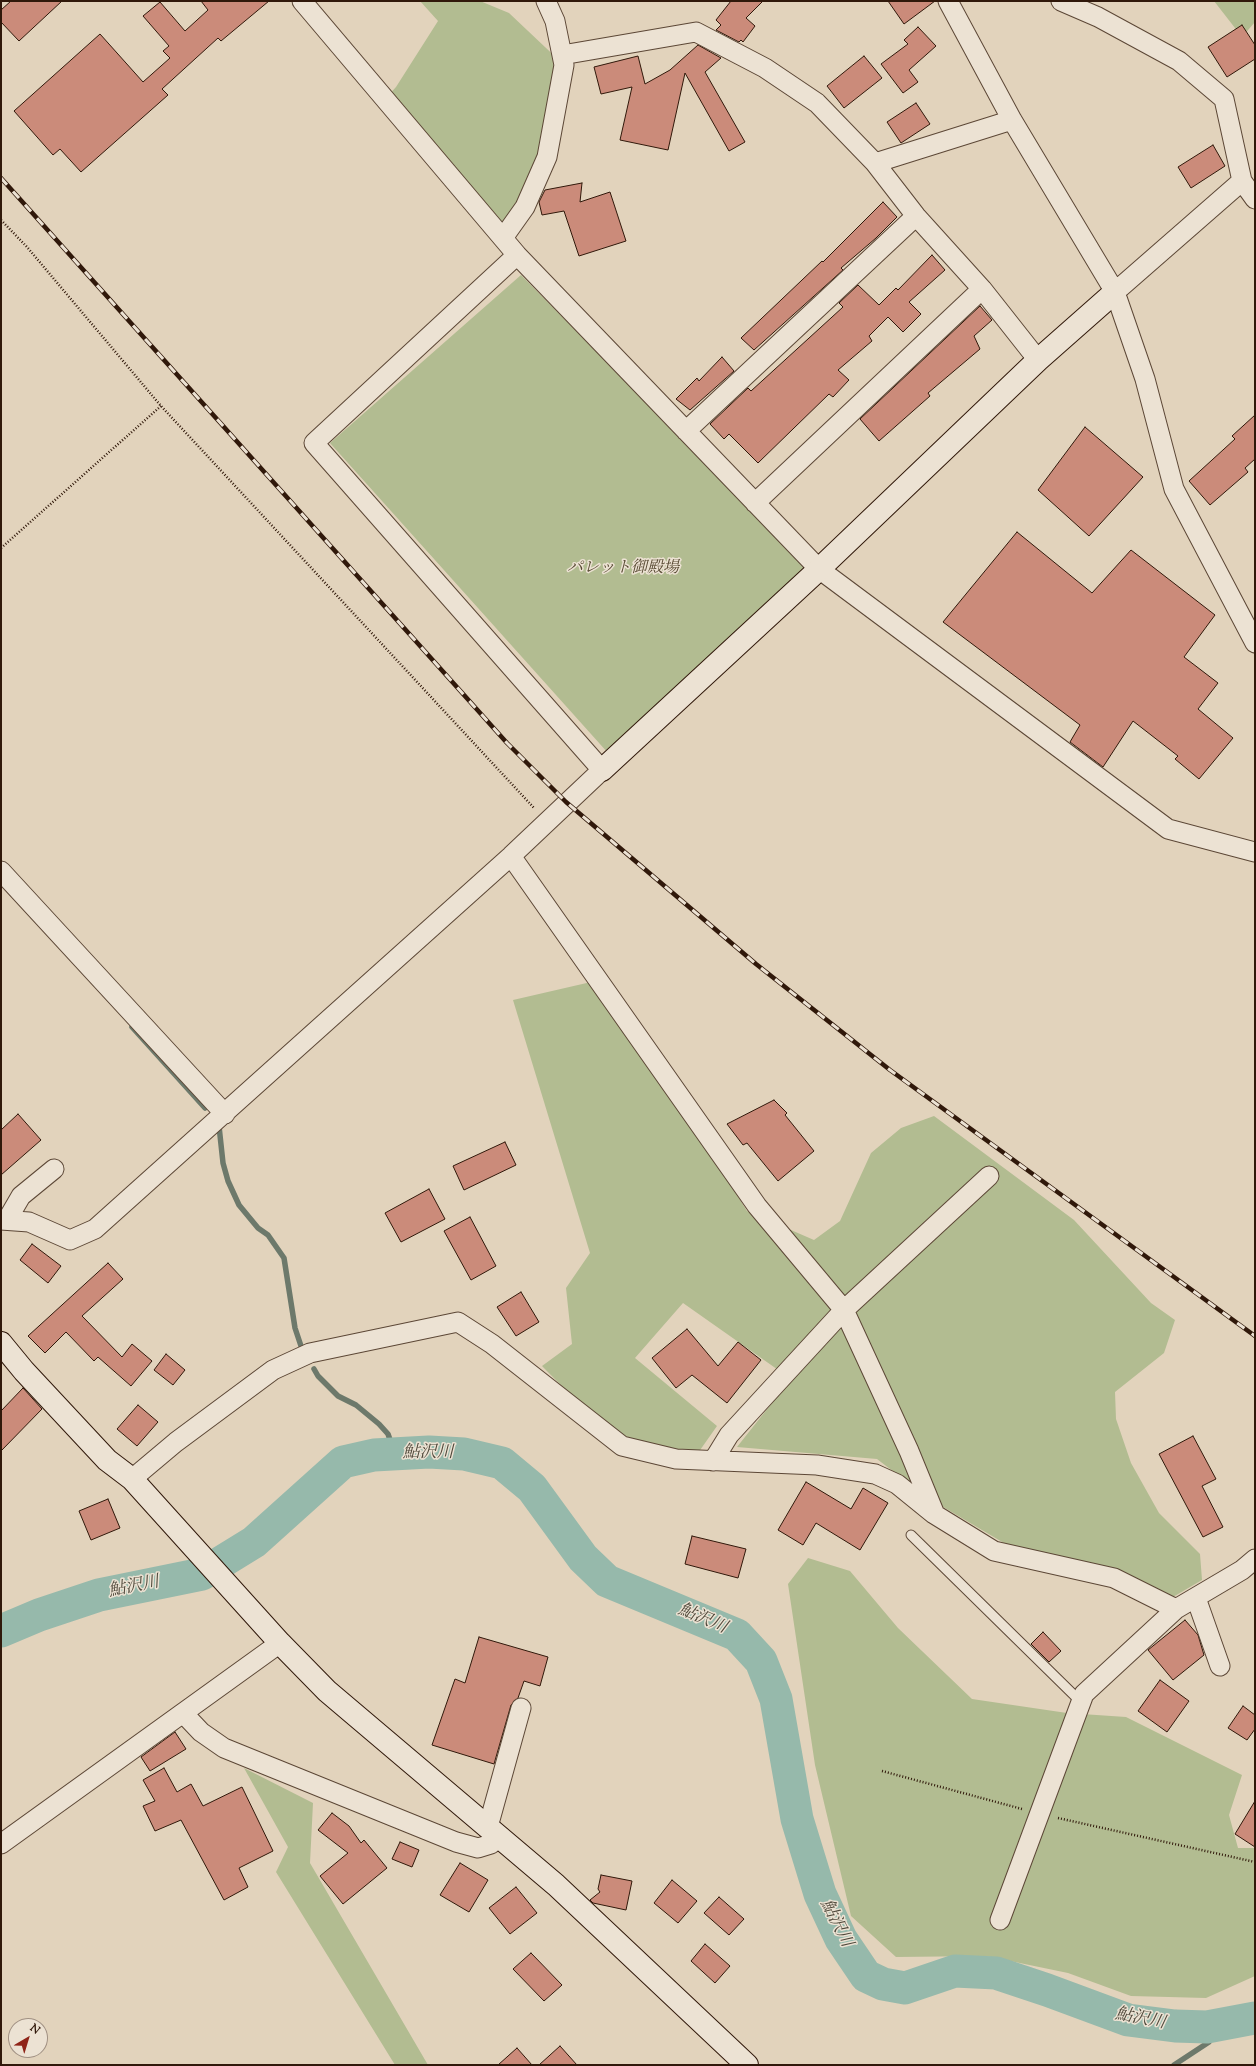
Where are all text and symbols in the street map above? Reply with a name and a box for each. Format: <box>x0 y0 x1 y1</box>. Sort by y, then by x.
park label: パレット御殿場 <box>567 559 679 579</box>
water label: 鮎沢川 <box>403 1444 453 1464</box>
water label: 鮎沢川 <box>107 1573 161 1603</box>
water label: 鮎沢川 <box>675 1601 729 1639</box>
water label: 鮎沢川 <box>814 1897 856 1951</box>
water label: 鮎沢川 <box>1113 2005 1167 2035</box>
north arrow <box>8 2018 48 2058</box>
text: N <box>26 2020 43 2038</box>

